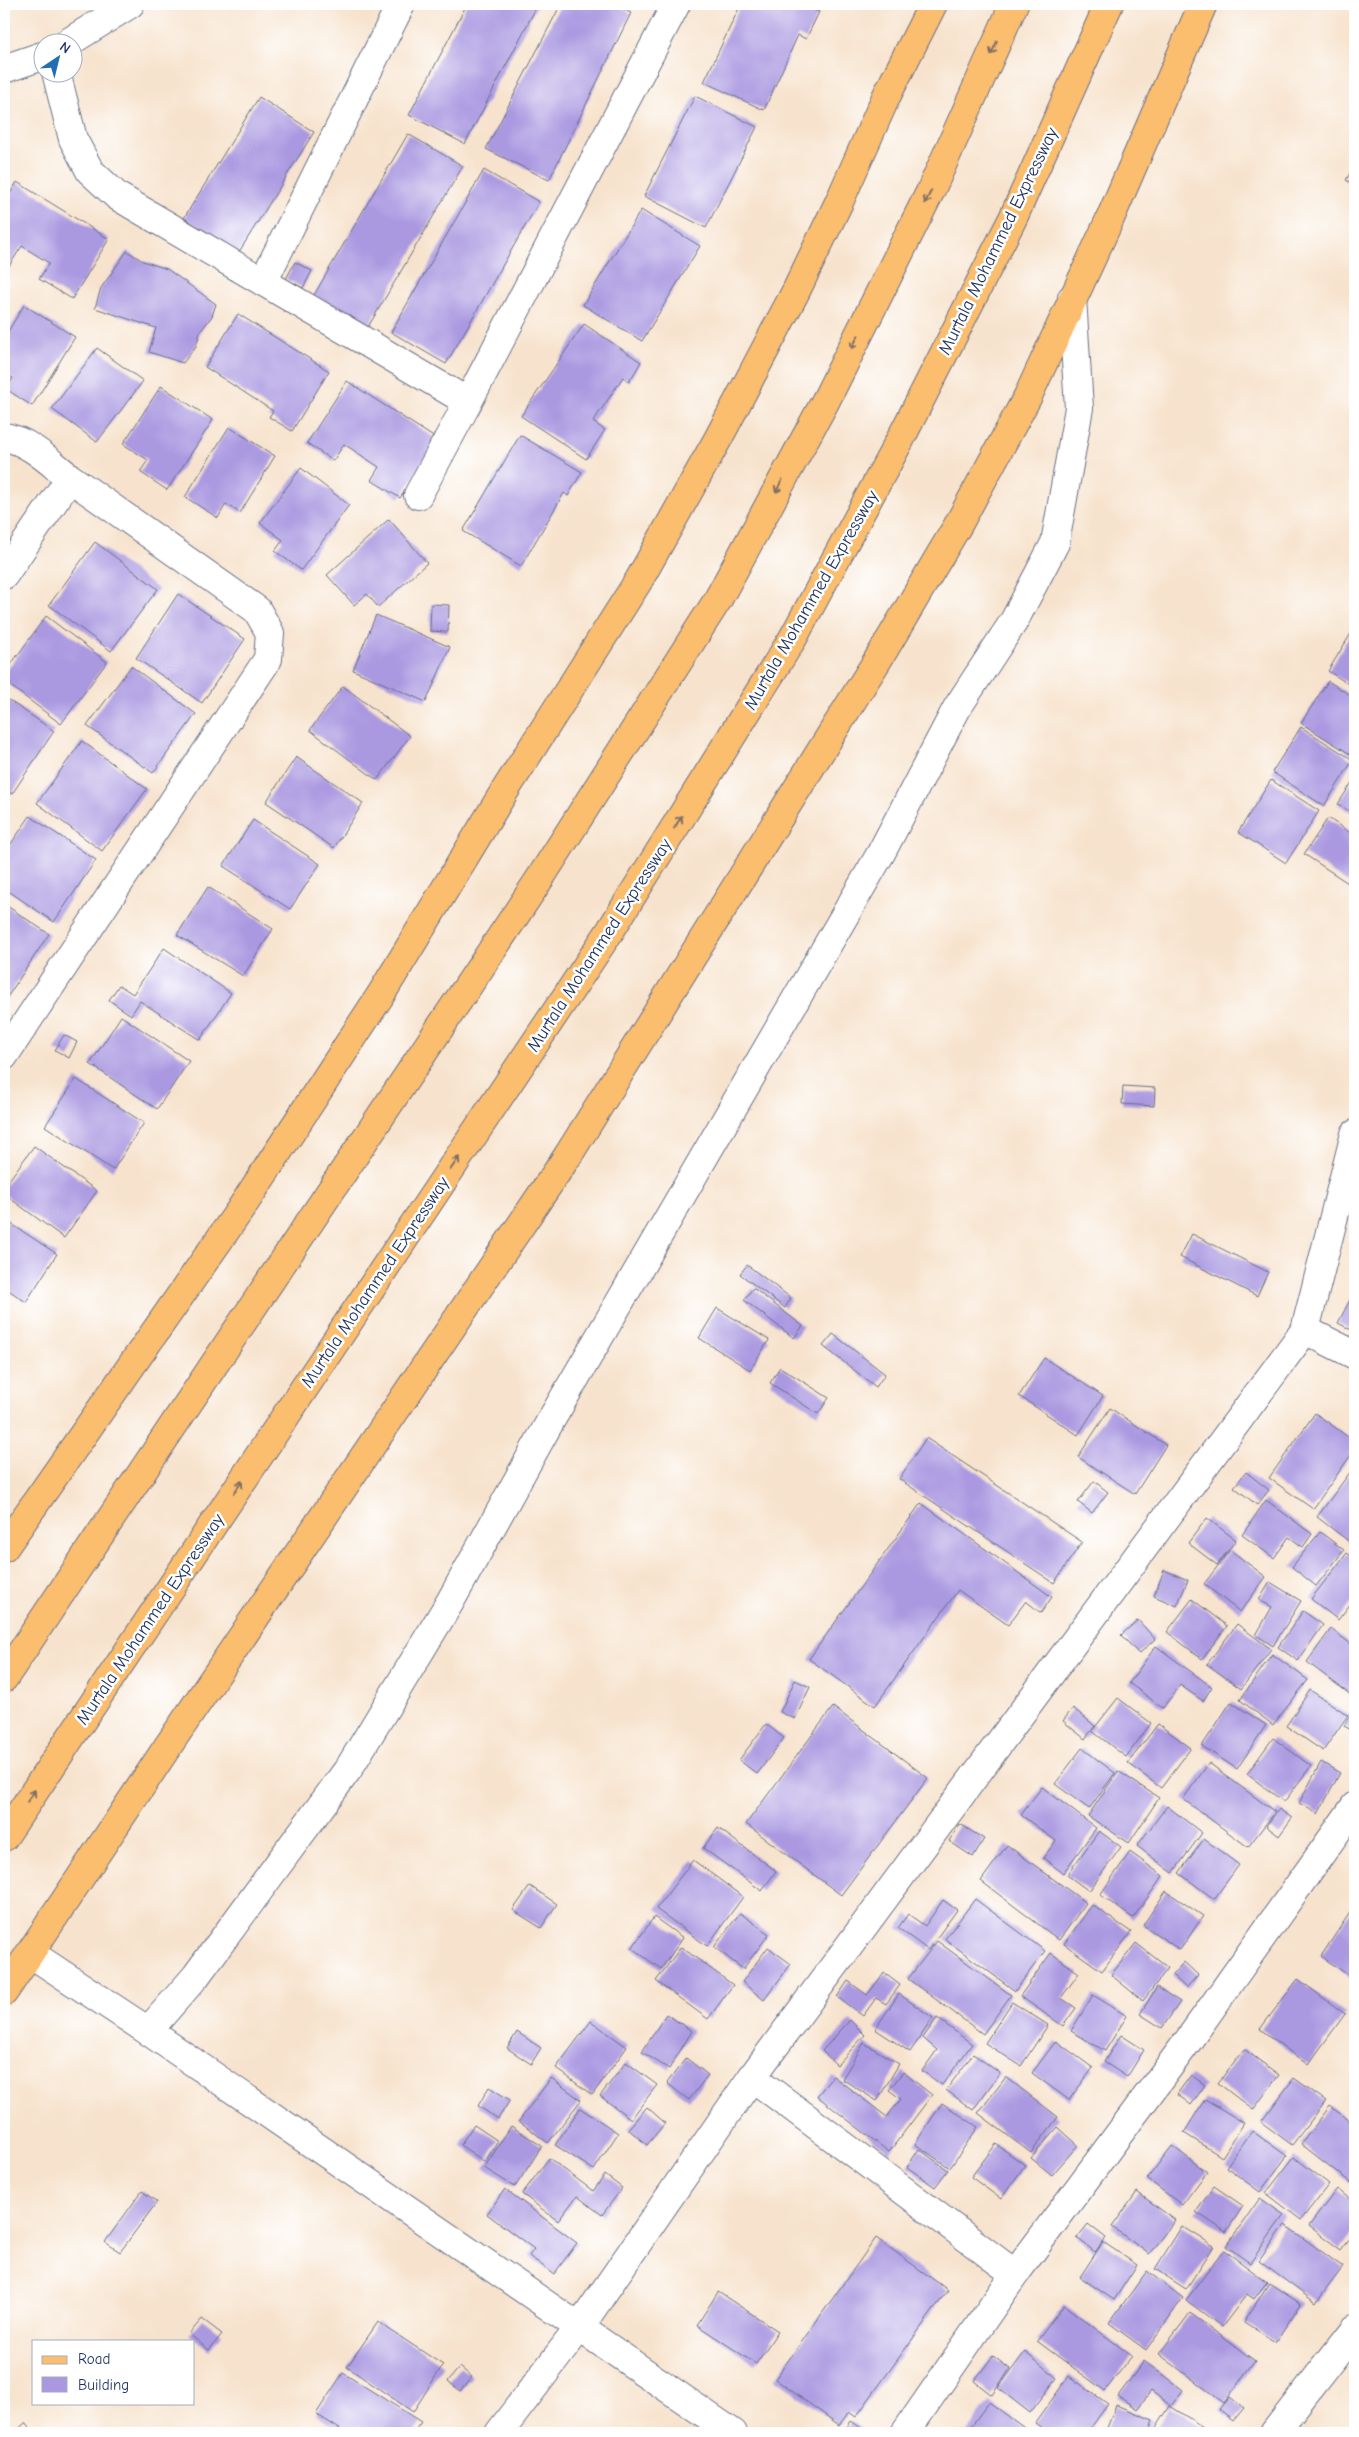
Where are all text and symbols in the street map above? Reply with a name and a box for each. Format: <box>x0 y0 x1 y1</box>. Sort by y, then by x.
north arrow <box>32 32 82 82</box>
text: N <box>57 38 74 57</box>
one-way arrow <box>989 40 999 55</box>
street label: Murtala Mohammed Expressway <box>934 123 1063 358</box>
one-way arrow <box>923 189 933 204</box>
one-way arrow <box>850 334 859 349</box>
one-way arrow <box>774 478 784 492</box>
street label: Murtala Mohammed Expressway <box>740 486 883 714</box>
one-way arrow <box>674 815 684 829</box>
street label: Murtala Mohammed Expressway <box>523 834 677 1056</box>
one-way arrow <box>450 1156 460 1170</box>
street label: Murtala Mohammed Expressway <box>297 1172 455 1392</box>
one-way arrow <box>233 1480 243 1494</box>
street label: Murtala Mohammed Expressway <box>72 1509 230 1729</box>
one-way arrow <box>26 1790 36 1804</box>
legend <box>32 2340 195 2404</box>
text: Road <box>78 2350 110 2368</box>
text: Building <box>78 2376 129 2394</box>

